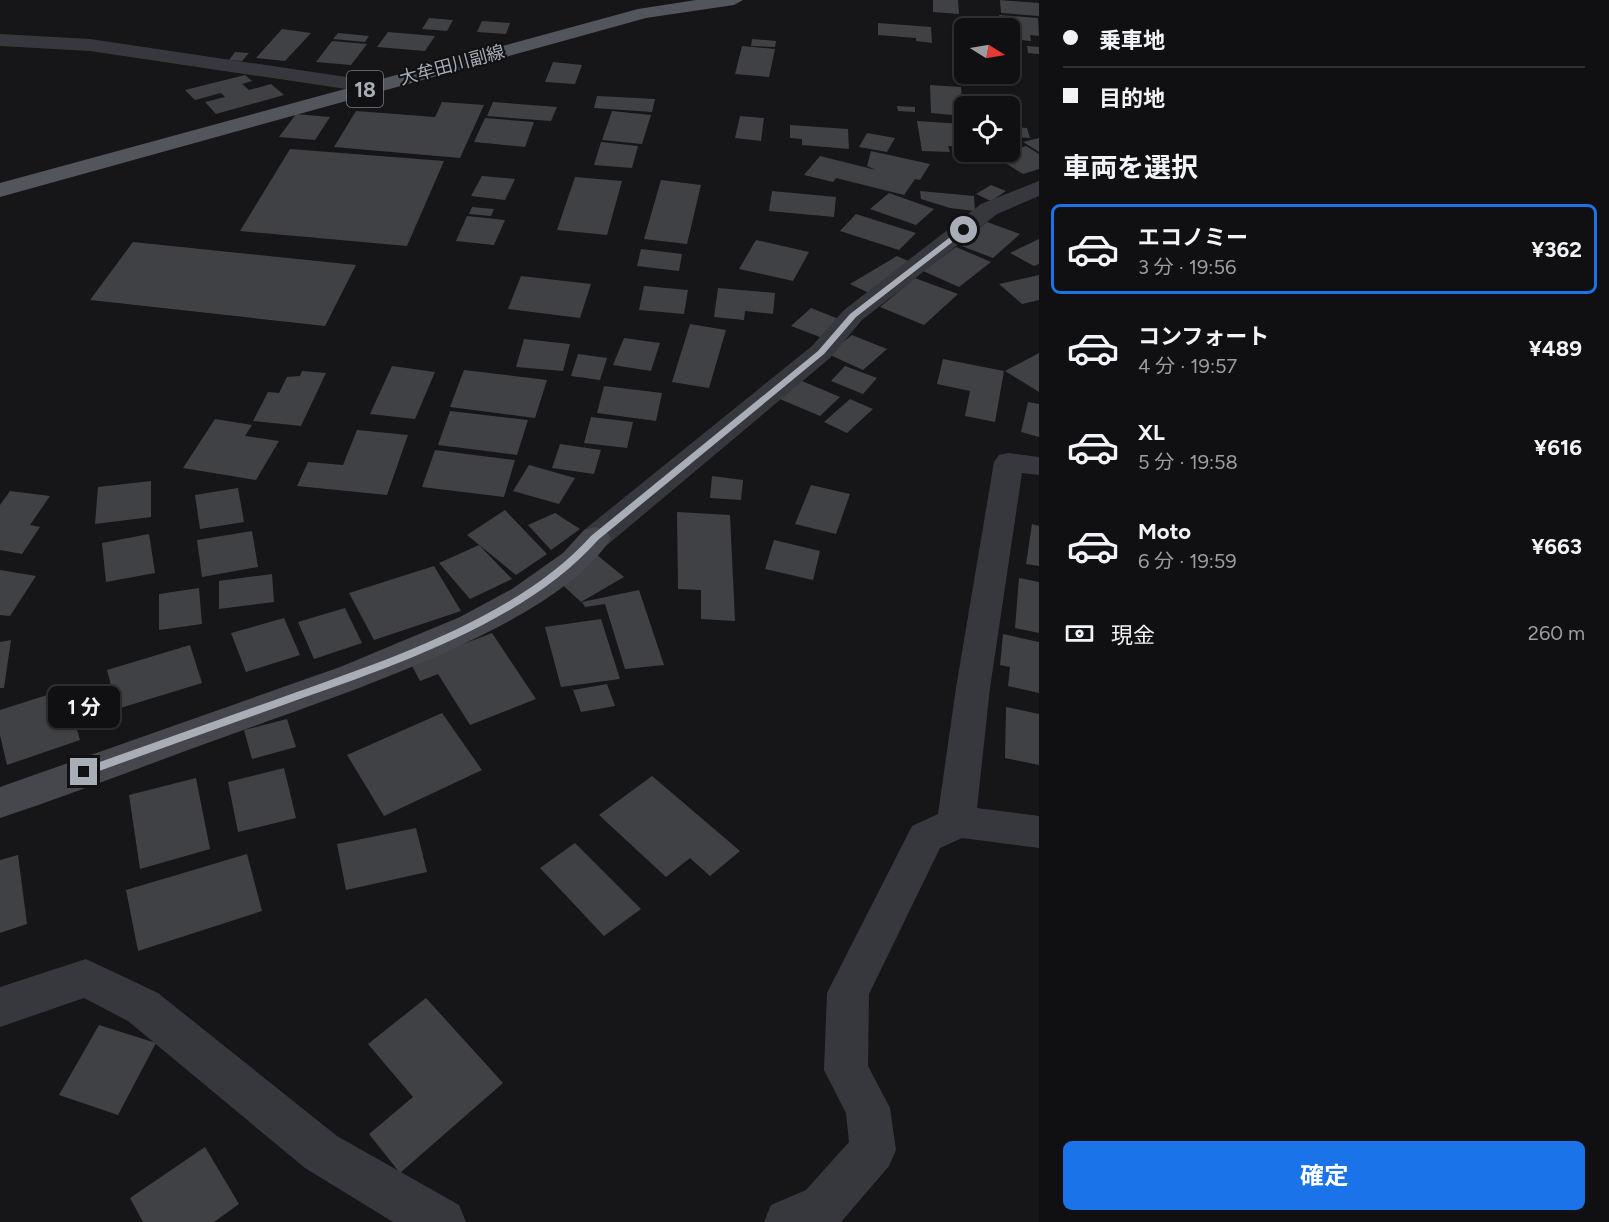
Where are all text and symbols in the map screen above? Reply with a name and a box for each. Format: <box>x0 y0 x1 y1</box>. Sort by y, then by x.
north arrow <box>954 18 1020 84</box>
map controls <box>954 18 1020 162</box>
text: 乗車地 <box>1099 27 1165 54</box>
street label: 大牟田川副線 <box>397 40 507 90</box>
road number: 18 <box>347 71 383 107</box>
text: 目的地 <box>1099 85 1165 112</box>
button: locate <box>954 96 1020 162</box>
text: 車両を選択 <box>1063 151 1198 184</box>
route start <box>950 216 977 243</box>
icon: car <box>1066 222 1120 276</box>
text: エコノミー <box>1138 224 1248 251</box>
text: ¥362 <box>1531 236 1582 263</box>
text: 3 分 · 19:56 <box>1138 255 1236 279</box>
icon: car <box>1066 321 1120 375</box>
text: コンフォート <box>1138 323 1269 350</box>
text: ¥489 <box>1529 335 1582 362</box>
text: 4 分 · 19:57 <box>1138 354 1237 378</box>
text: XL <box>1138 419 1165 446</box>
icon: car <box>1066 420 1120 474</box>
text: ¥616 <box>1534 434 1582 461</box>
text: 5 分 · 19:58 <box>1138 450 1238 474</box>
text: Moto <box>1138 518 1191 545</box>
icon: car <box>1066 519 1120 573</box>
text: ¥663 <box>1531 533 1582 560</box>
text: 6 分 · 19:59 <box>1138 549 1237 573</box>
icon: cash <box>1063 617 1096 650</box>
text: 260 m <box>1528 621 1585 645</box>
text: 現金 <box>1111 622 1155 649</box>
callout: 1 分 <box>48 685 120 727</box>
text: 1 分 <box>67 695 101 719</box>
route end <box>70 758 97 785</box>
button: 確定 <box>1063 1141 1585 1210</box>

